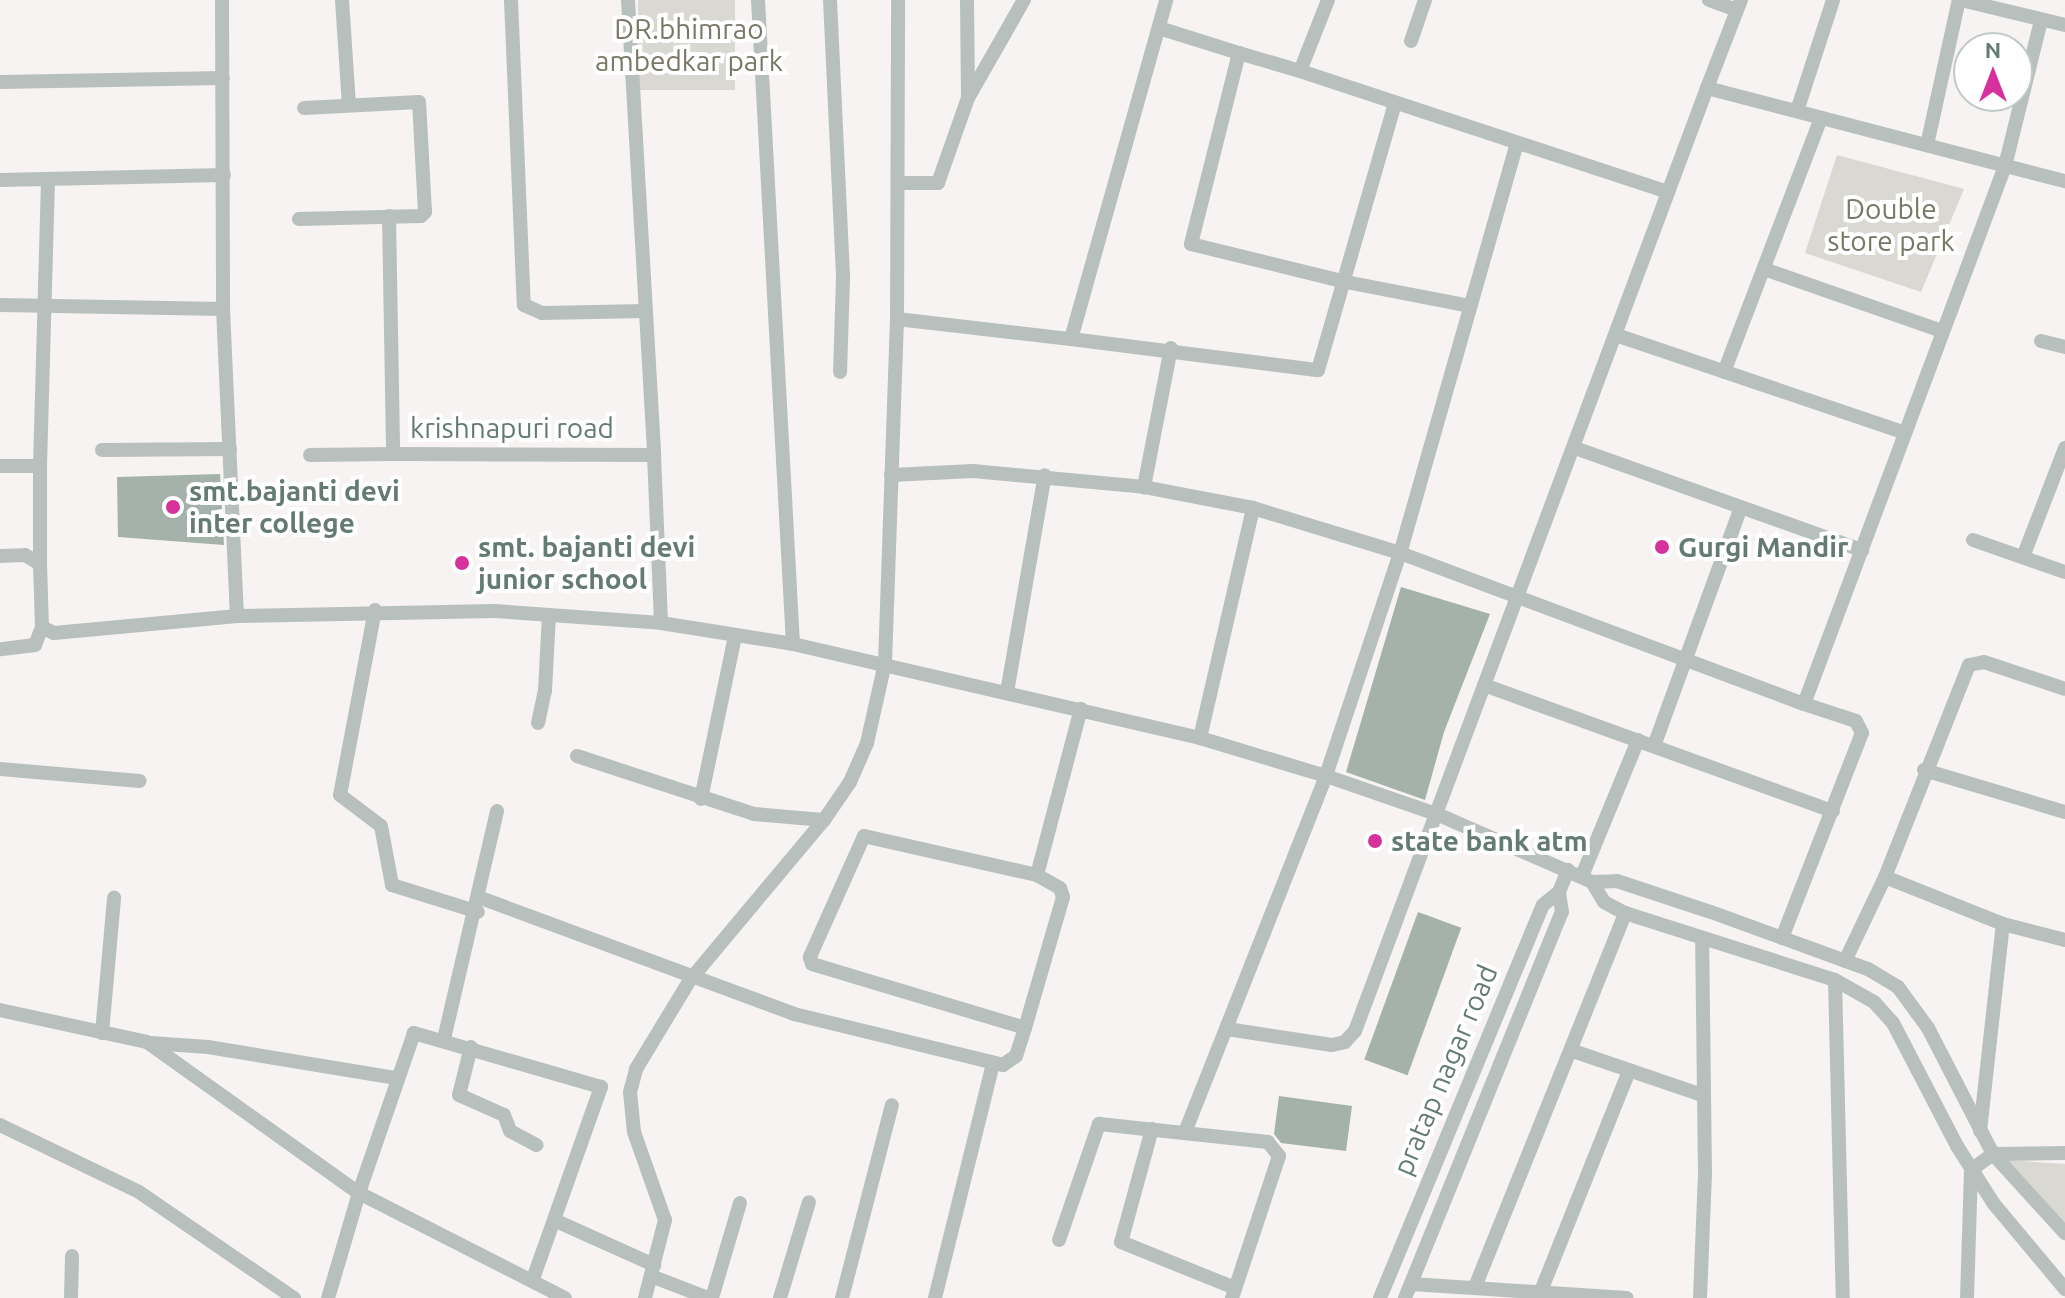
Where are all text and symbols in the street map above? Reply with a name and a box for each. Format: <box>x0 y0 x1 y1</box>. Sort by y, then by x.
park label: DR.bhimrao ambedkar park <box>595 12 783 78</box>
north arrow <box>1953 32 2033 112</box>
text: N <box>1985 37 2001 62</box>
park label: Double store park <box>1827 192 1955 258</box>
street label: krishnapuri road <box>410 411 614 445</box>
place label: smt.bajanti devi inter college <box>189 474 400 540</box>
marker: smt.bajanti devi inter college <box>164 498 182 516</box>
place label: smt. bajanti devi junior school <box>478 530 695 596</box>
place label: Gurgi Mandir <box>1678 530 1849 564</box>
marker: Gurgi Mandir <box>1653 538 1671 556</box>
marker: smt. bajanti devi junior school <box>453 554 471 572</box>
place label: state bank atm <box>1391 824 1588 858</box>
marker: state bank atm <box>1366 832 1384 850</box>
street label: pratap nagar road <box>1386 960 1504 1180</box>

